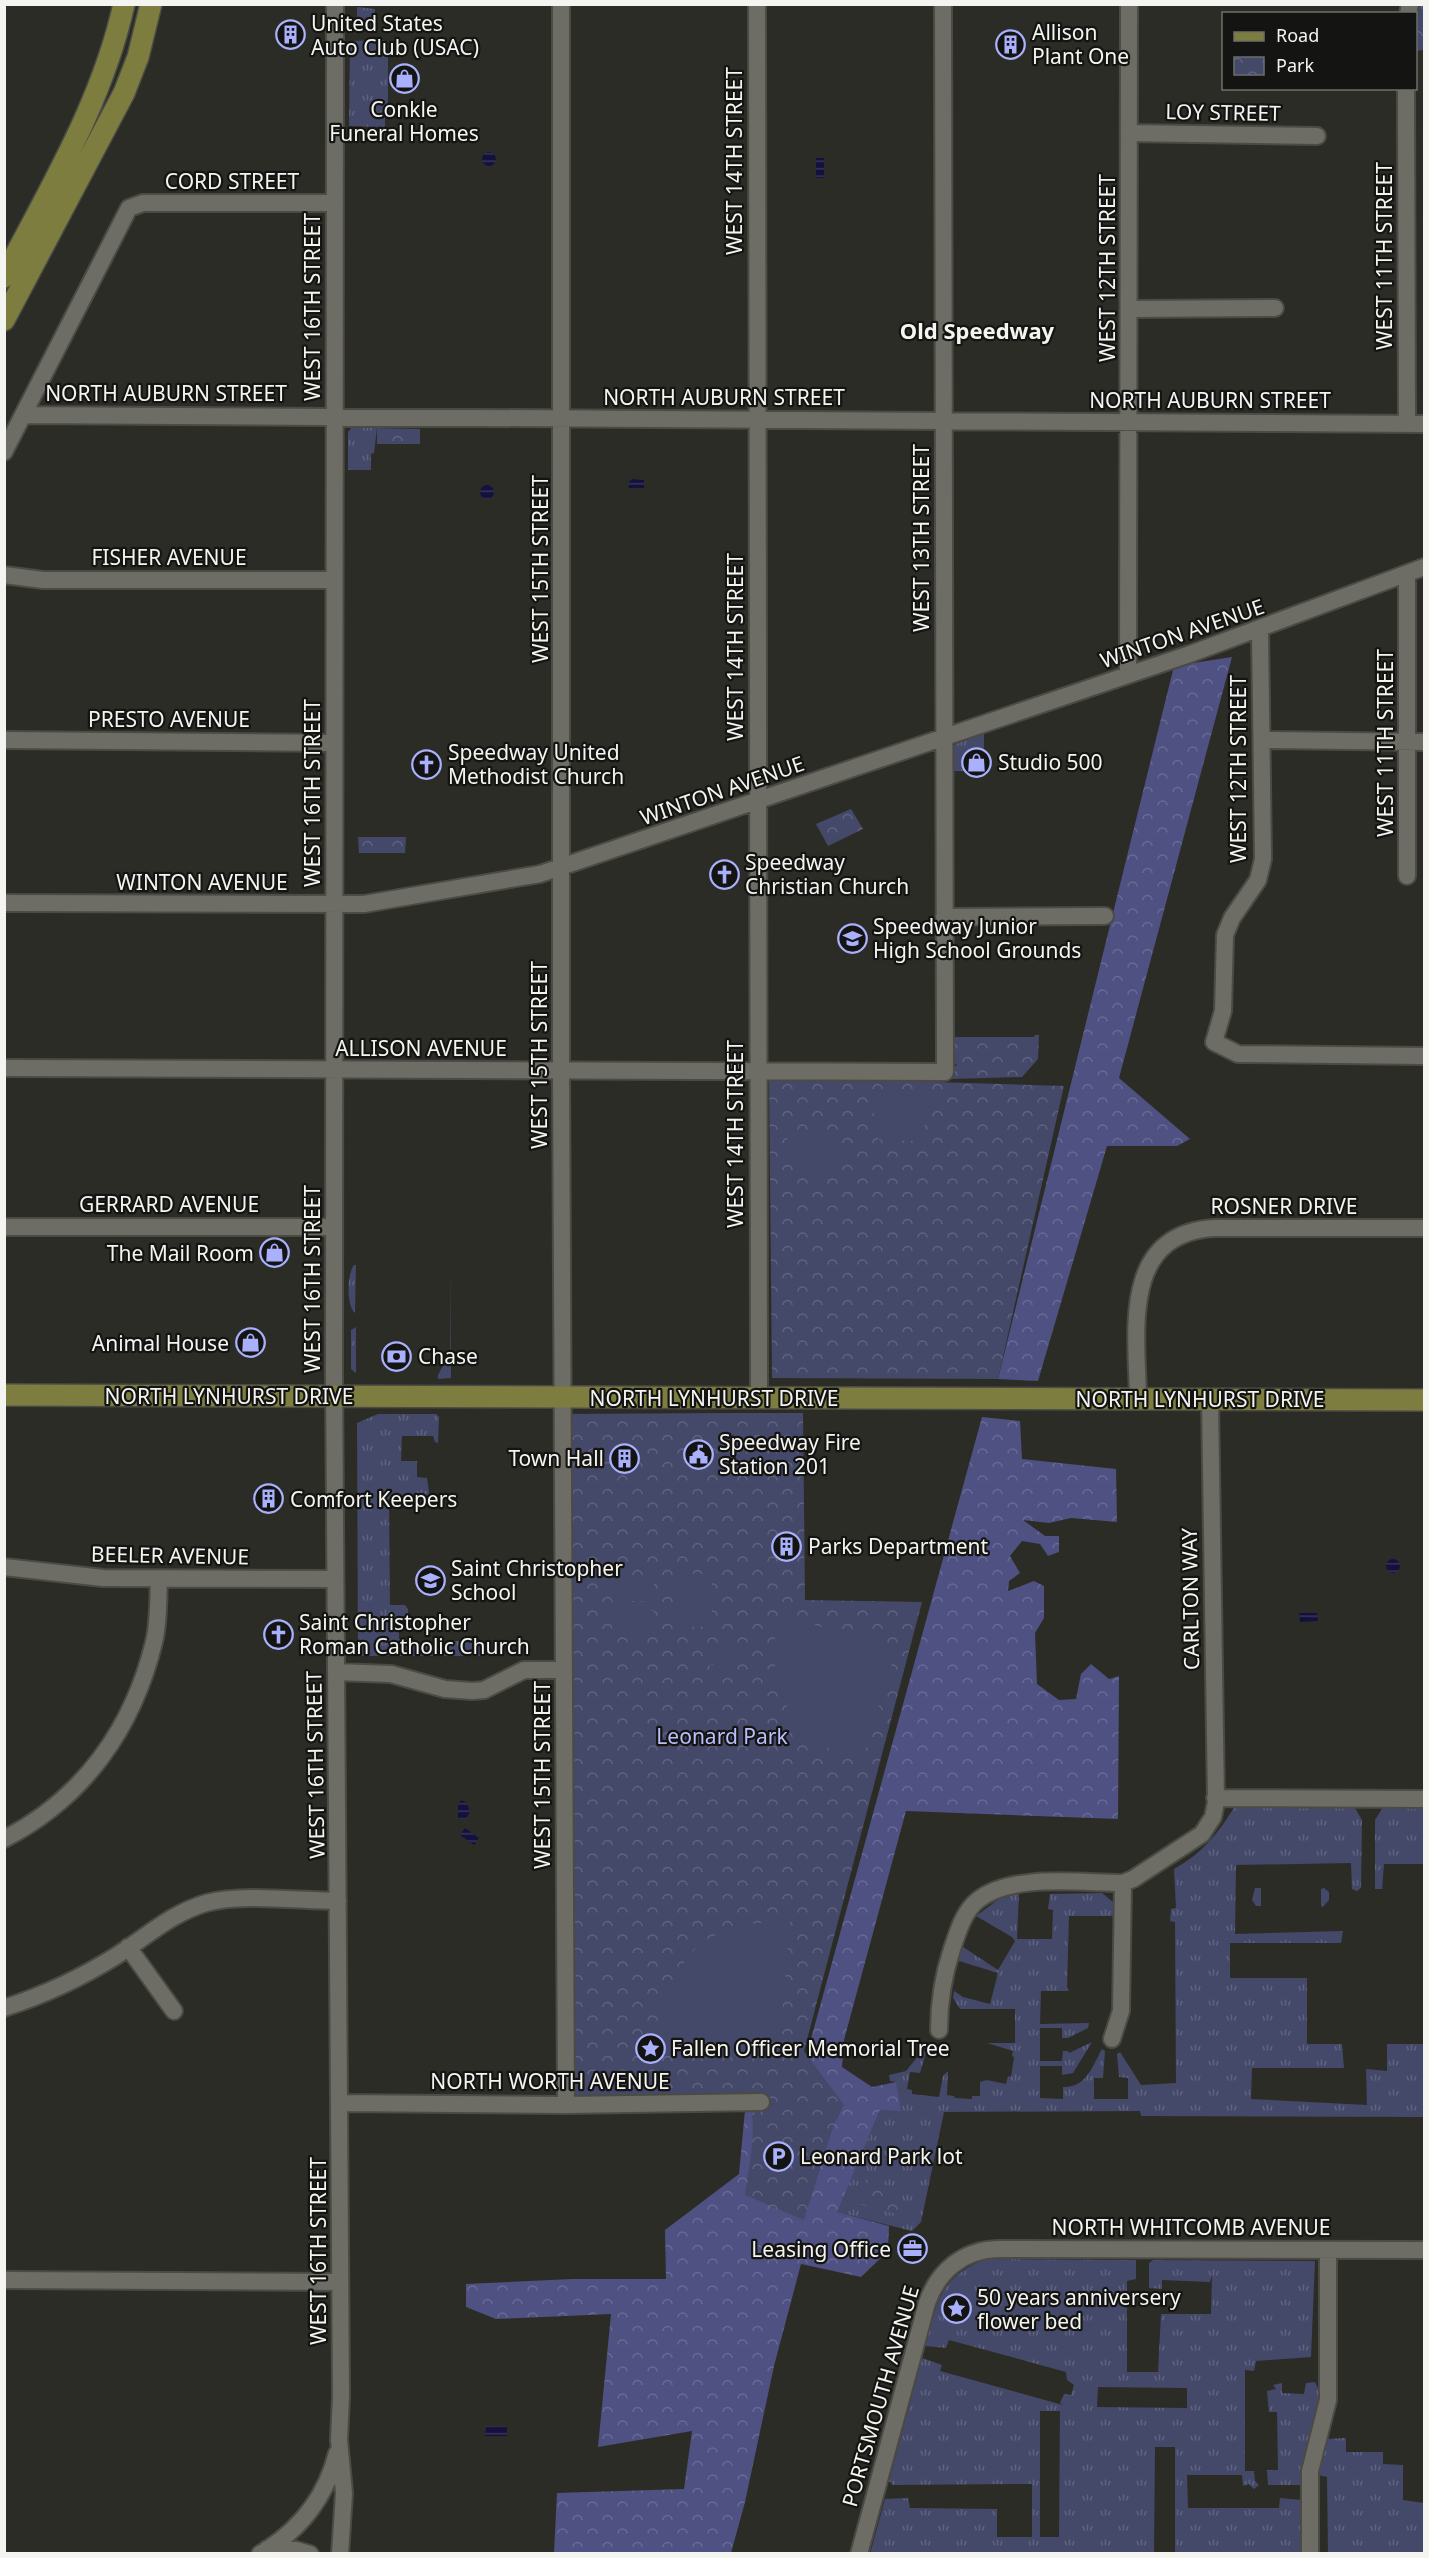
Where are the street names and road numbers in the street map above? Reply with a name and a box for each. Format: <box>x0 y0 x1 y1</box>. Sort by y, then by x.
street label: WEST 14TH STREET <box>720 67 748 255</box>
street label: LOY STREET <box>1165 97 1281 127</box>
street label: WEST 11TH STREET <box>1370 162 1398 350</box>
street label: CORD STREET <box>165 167 300 195</box>
street label: WEST 12TH STREET <box>1093 174 1121 362</box>
street label: WEST 16TH STREET <box>298 213 326 401</box>
street label: NORTH AUBURN STREET <box>45 379 287 407</box>
street label: NORTH AUBURN STREET <box>603 383 845 411</box>
street label: NORTH AUBURN STREET <box>1089 386 1331 414</box>
street label: WEST 13TH STREET <box>907 444 935 632</box>
street label: WEST 15TH STREET <box>526 475 554 663</box>
street label: FISHER AVENUE <box>91 543 247 571</box>
street label: WEST 14TH STREET <box>721 553 749 741</box>
street label: WINTON AVENUE <box>1096 592 1268 674</box>
street label: WEST 11TH STREET <box>1371 649 1399 837</box>
street label: WEST 12TH STREET <box>1224 675 1252 863</box>
street label: WEST 16TH STREET <box>298 699 326 887</box>
street label: PRESTO AVENUE <box>88 705 250 733</box>
street label: WINTON AVENUE <box>636 749 808 831</box>
street label: WINTON AVENUE <box>116 868 288 896</box>
street label: WEST 15TH STREET <box>525 961 553 1149</box>
street label: ALLISON AVENUE <box>335 1034 507 1062</box>
street label: WEST 14TH STREET <box>721 1040 749 1228</box>
street label: WEST 16TH STREET <box>298 1185 326 1373</box>
street label: GERRARD AVENUE <box>79 1190 259 1218</box>
street label: ROSNER DRIVE <box>1211 1192 1357 1220</box>
street label: NORTH LYNHURST DRIVE <box>105 1382 353 1410</box>
street label: NORTH LYNHURST DRIVE <box>590 1384 838 1412</box>
street label: NORTH LYNHURST DRIVE <box>1076 1385 1324 1413</box>
street label: CARLTON WAY <box>1175 1528 1205 1670</box>
street label: BEELER AVENUE <box>91 1540 249 1570</box>
street label: WEST 16TH STREET <box>299 1671 331 1859</box>
street label: WEST 15TH STREET <box>528 1681 556 1869</box>
street label: NORTH WORTH AVENUE <box>430 2067 670 2095</box>
street label: WEST 16TH STREET <box>304 2157 332 2345</box>
street label: NORTH WHITCOMB AVENUE <box>1052 2213 1330 2241</box>
street label: PORTSMOUTH AVENUE <box>835 2282 925 2510</box>

